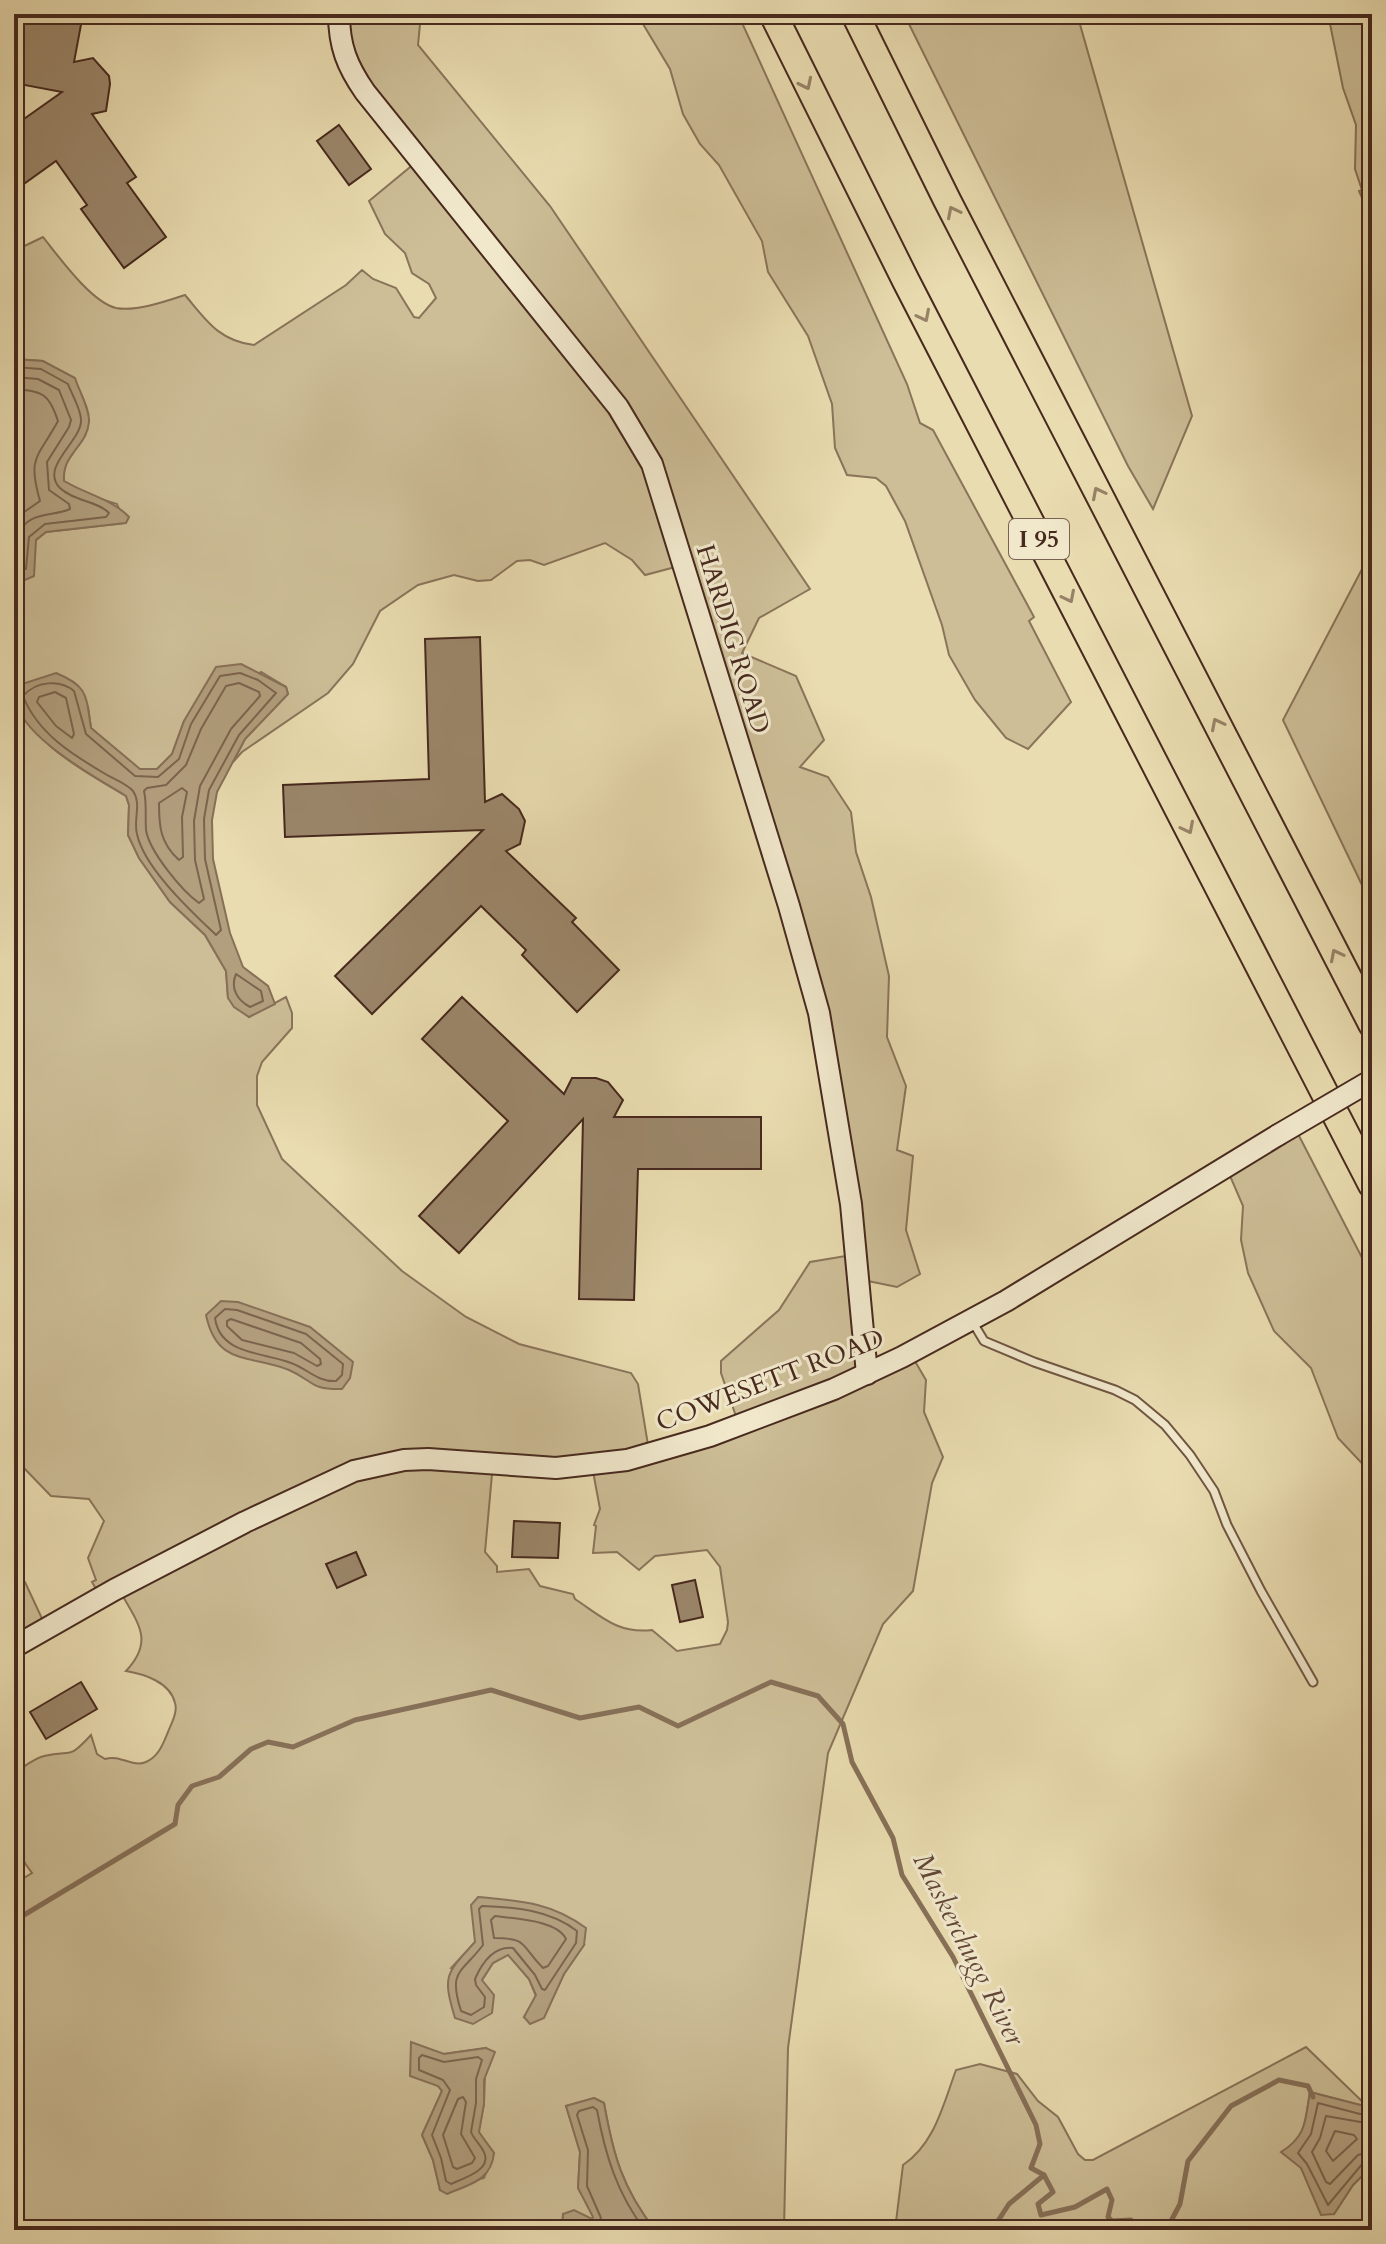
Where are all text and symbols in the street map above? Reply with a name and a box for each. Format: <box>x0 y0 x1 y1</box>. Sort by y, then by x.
one-way arrow <box>797 76 812 91</box>
one-way arrow <box>948 205 963 220</box>
one-way arrow <box>915 308 930 323</box>
one-way arrow <box>1092 486 1108 501</box>
road number: I 95 <box>1009 519 1069 559</box>
street label: HARDIG ROAD <box>688 540 778 738</box>
one-way arrow <box>1059 588 1075 603</box>
one-way arrow <box>1212 717 1227 732</box>
one-way arrow <box>1178 820 1194 834</box>
one-way arrow <box>1331 949 1346 964</box>
street label: COWESETT ROAD <box>651 1320 889 1440</box>
water label: Maskerchugg River <box>904 1846 1034 2053</box>

